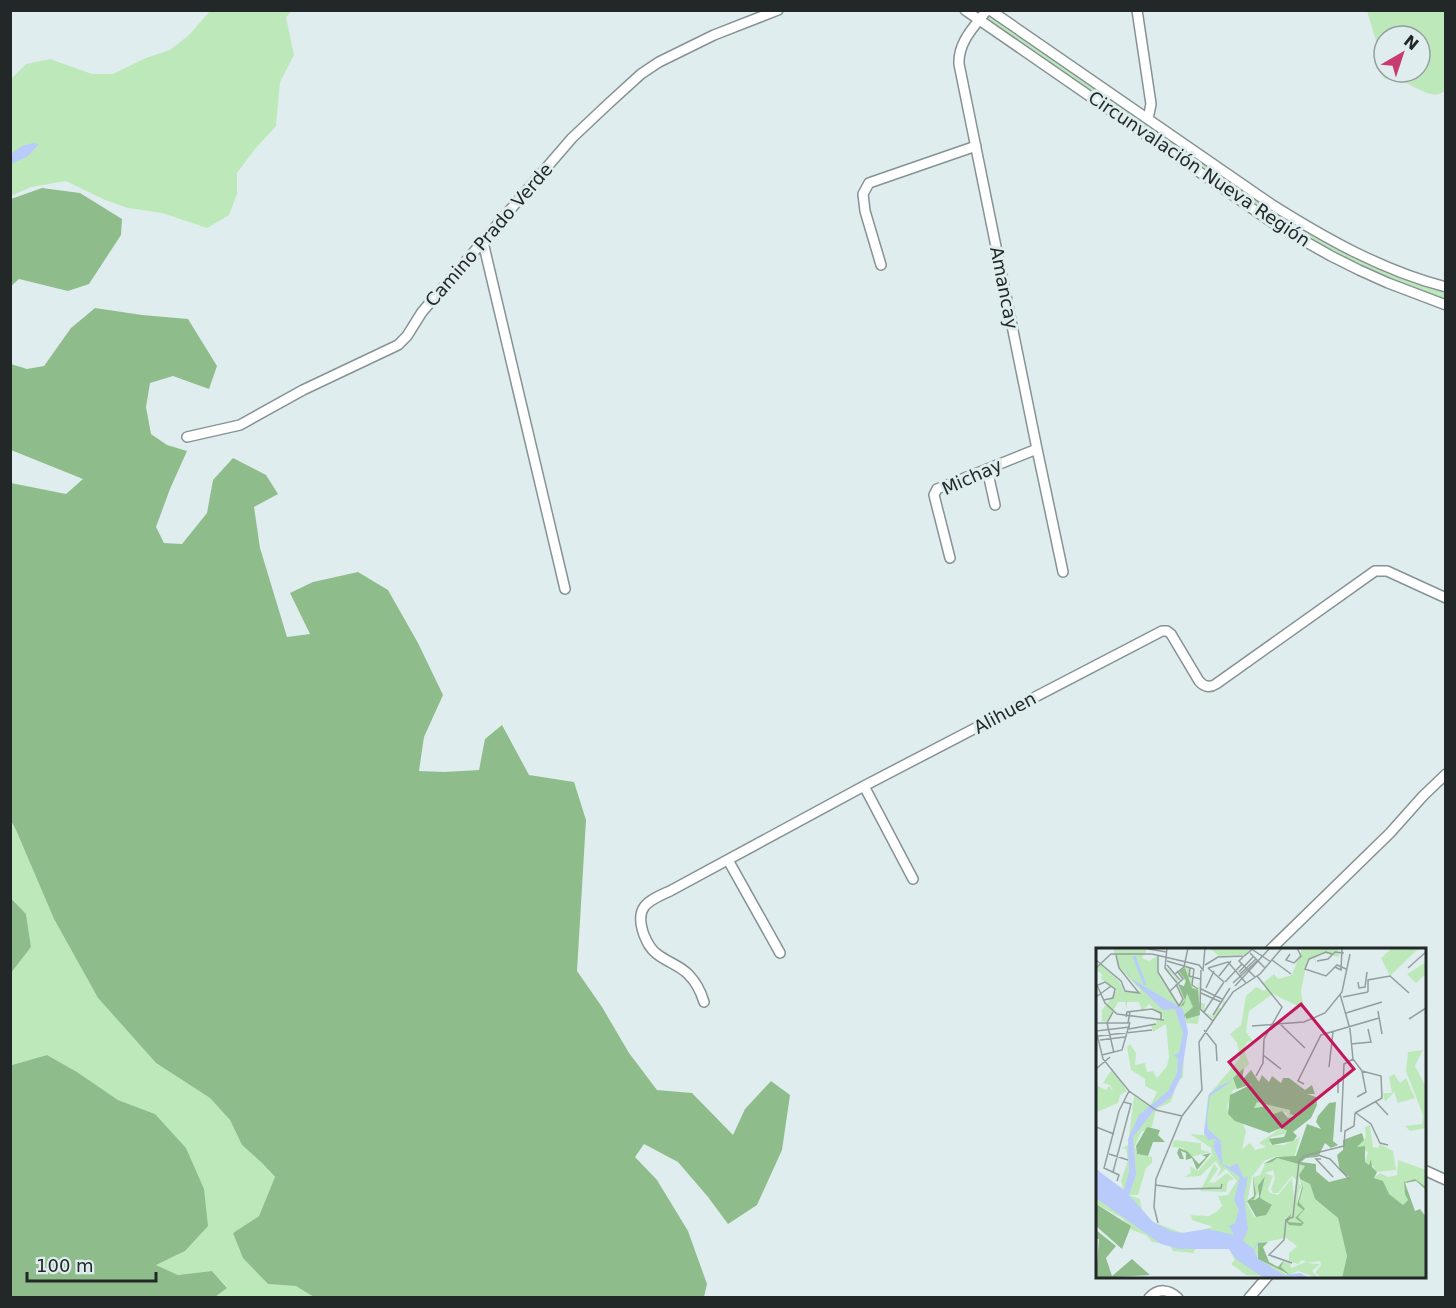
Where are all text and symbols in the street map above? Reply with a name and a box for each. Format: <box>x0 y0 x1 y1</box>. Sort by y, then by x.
north arrow <box>1372 24 1432 84</box>
text: N <box>1400 31 1422 54</box>
street label: Circunvalación Nueva Región <box>1084 86 1314 251</box>
street label: Camino Prado Verde <box>421 159 557 311</box>
street label: Amancay <box>986 245 1023 331</box>
street label: Michay <box>939 454 1005 499</box>
street label: Alihuen <box>970 687 1040 738</box>
inset map <box>1096 948 1426 1278</box>
scale bar <box>27 1245 156 1283</box>
text: 100 m <box>36 1255 94 1276</box>

